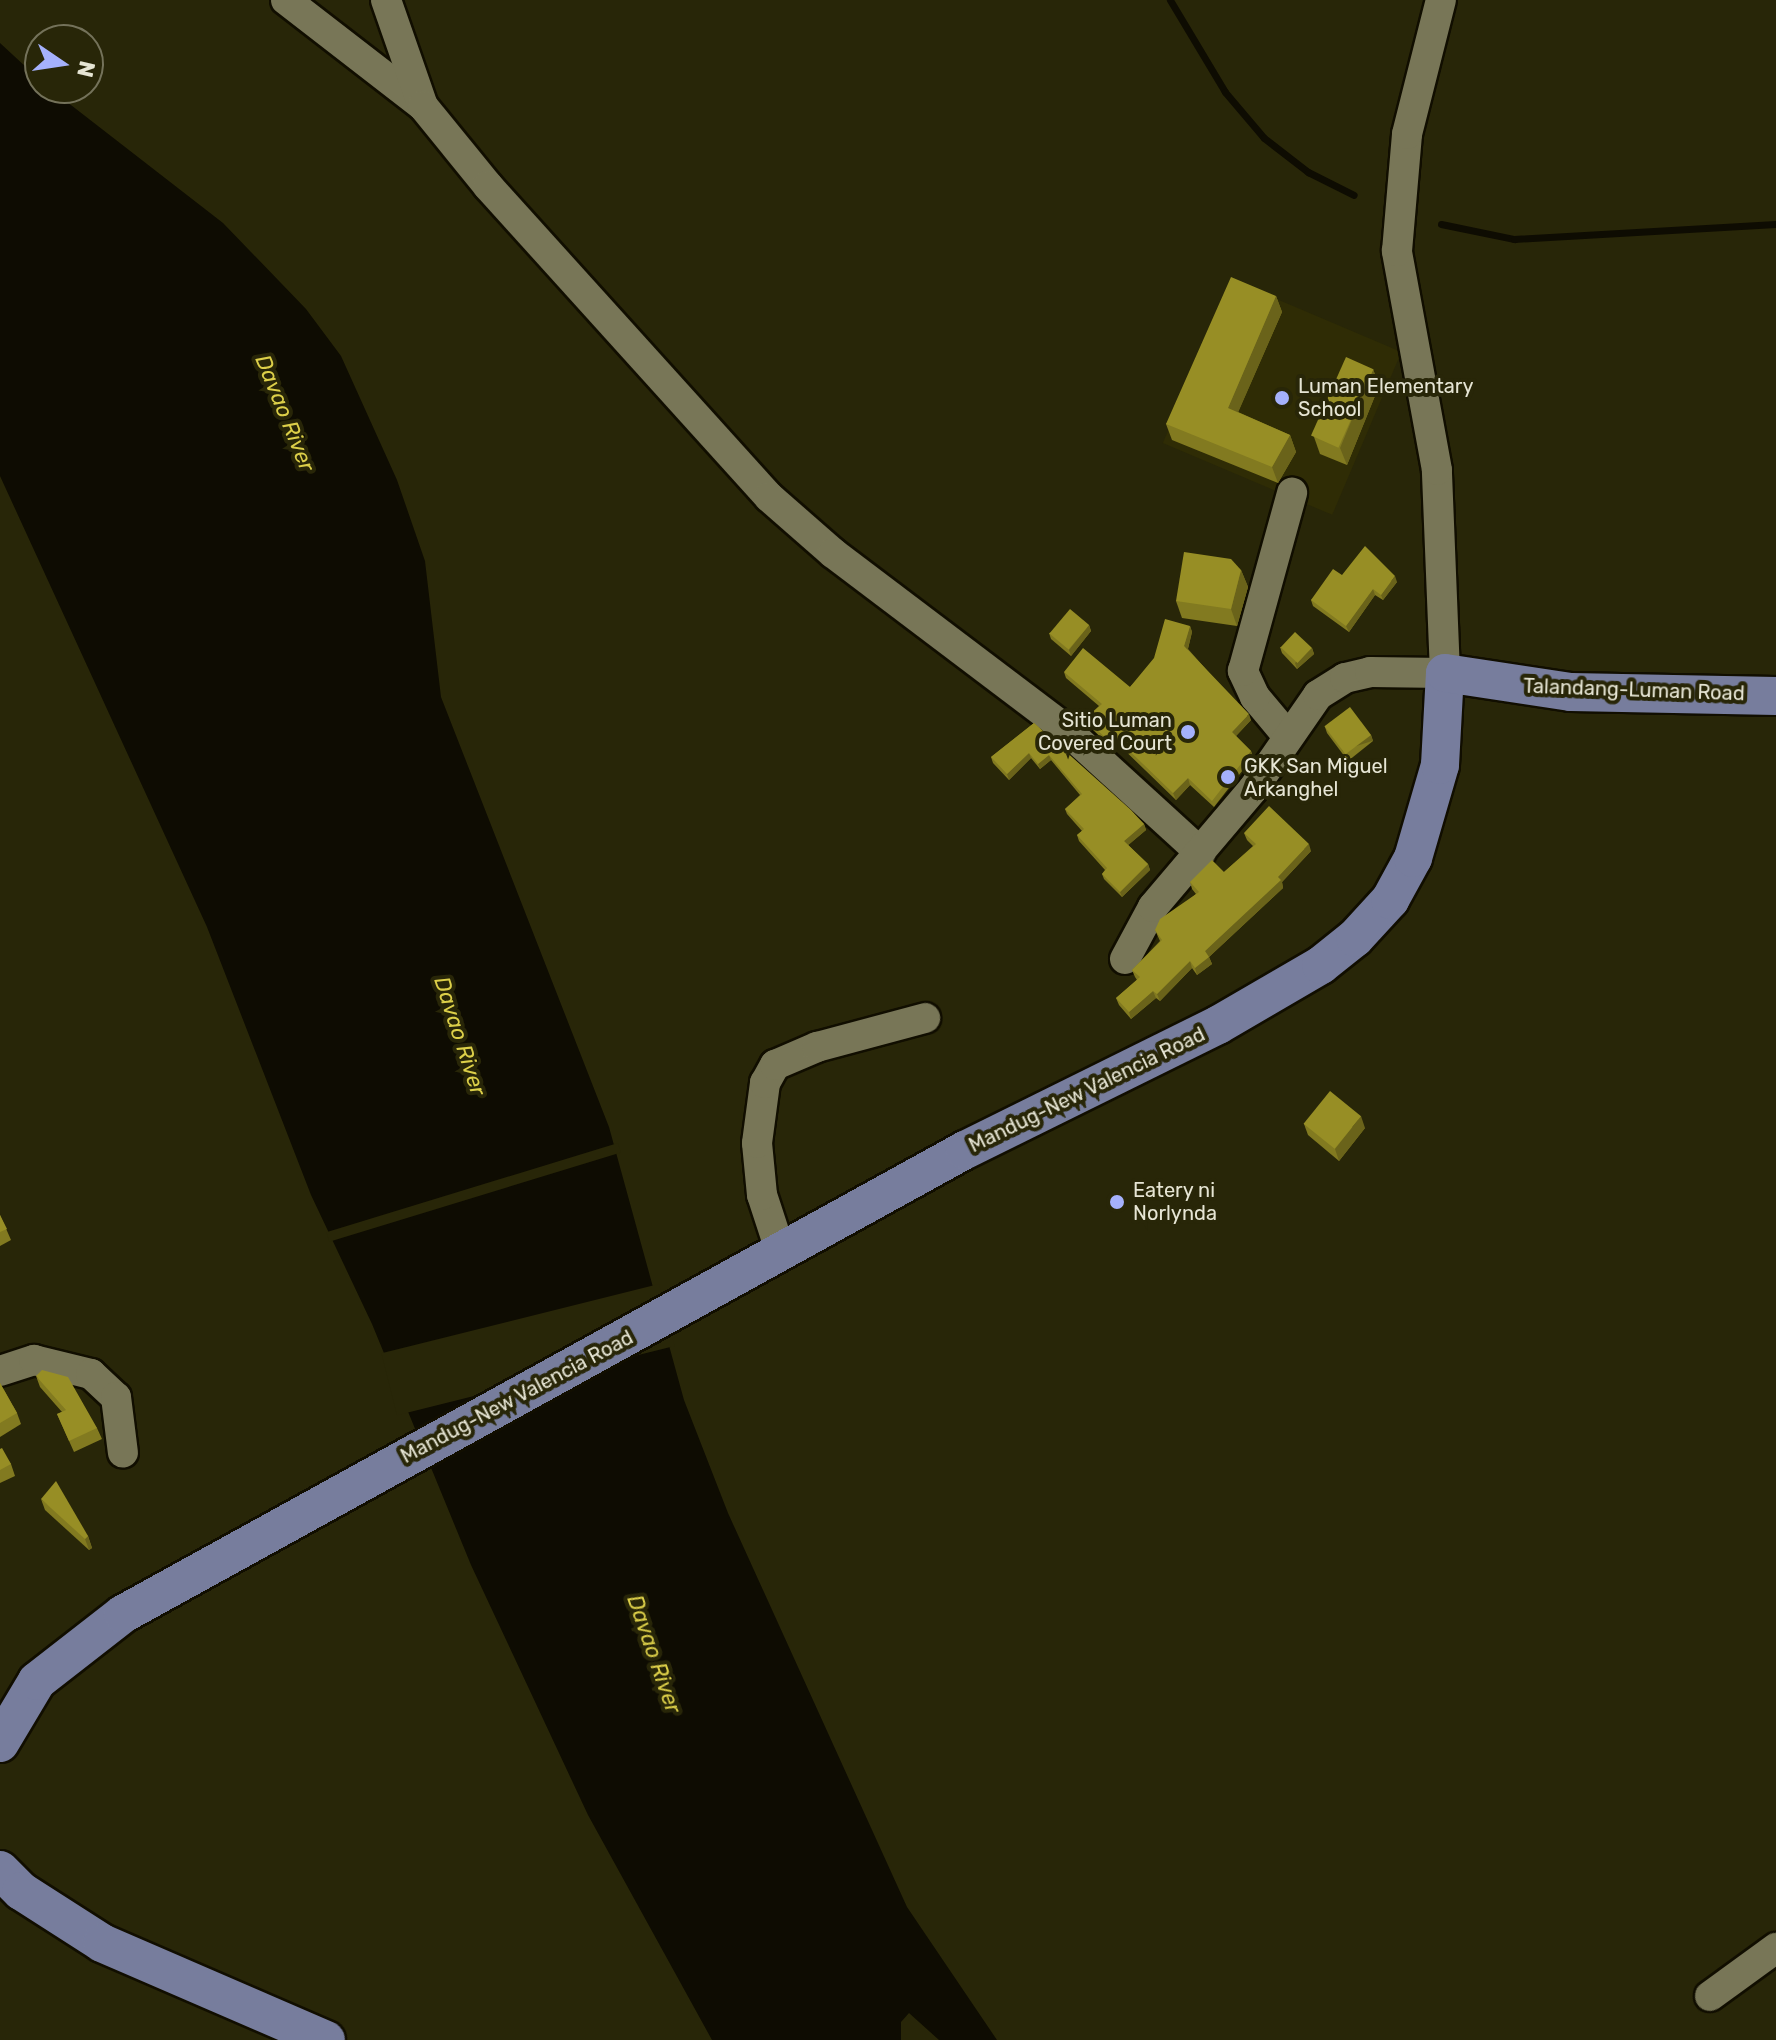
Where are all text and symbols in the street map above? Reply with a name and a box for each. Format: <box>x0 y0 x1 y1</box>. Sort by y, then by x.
north arrow <box>24 24 104 104</box>
text: N <box>71 58 101 80</box>
water label: Davao River <box>250 351 320 475</box>
place label: Luman Elementary School <box>1298 374 1473 421</box>
marker: Luman Elementary School <box>1273 389 1291 407</box>
street label: Talandang-Luman Road <box>1523 674 1745 706</box>
place label: Sitio Luman Covered Court <box>1038 708 1172 755</box>
marker: Sitio Luman Covered Court <box>1179 723 1197 741</box>
place label: GKK San Miguel Arkanghel <box>1244 754 1388 801</box>
marker: GKK San Miguel Arkanghel <box>1219 768 1237 786</box>
water label: Davao River <box>428 973 492 1099</box>
street label: Mandug-New Valencia Road <box>965 1022 1209 1158</box>
place label: Eatery ni Norlynda <box>1133 1178 1217 1225</box>
marker: Eatery ni Norlynda <box>1108 1193 1126 1211</box>
street label: Mandug-New Valencia Road <box>396 1325 638 1469</box>
water label: Davao River <box>621 1591 687 1717</box>

